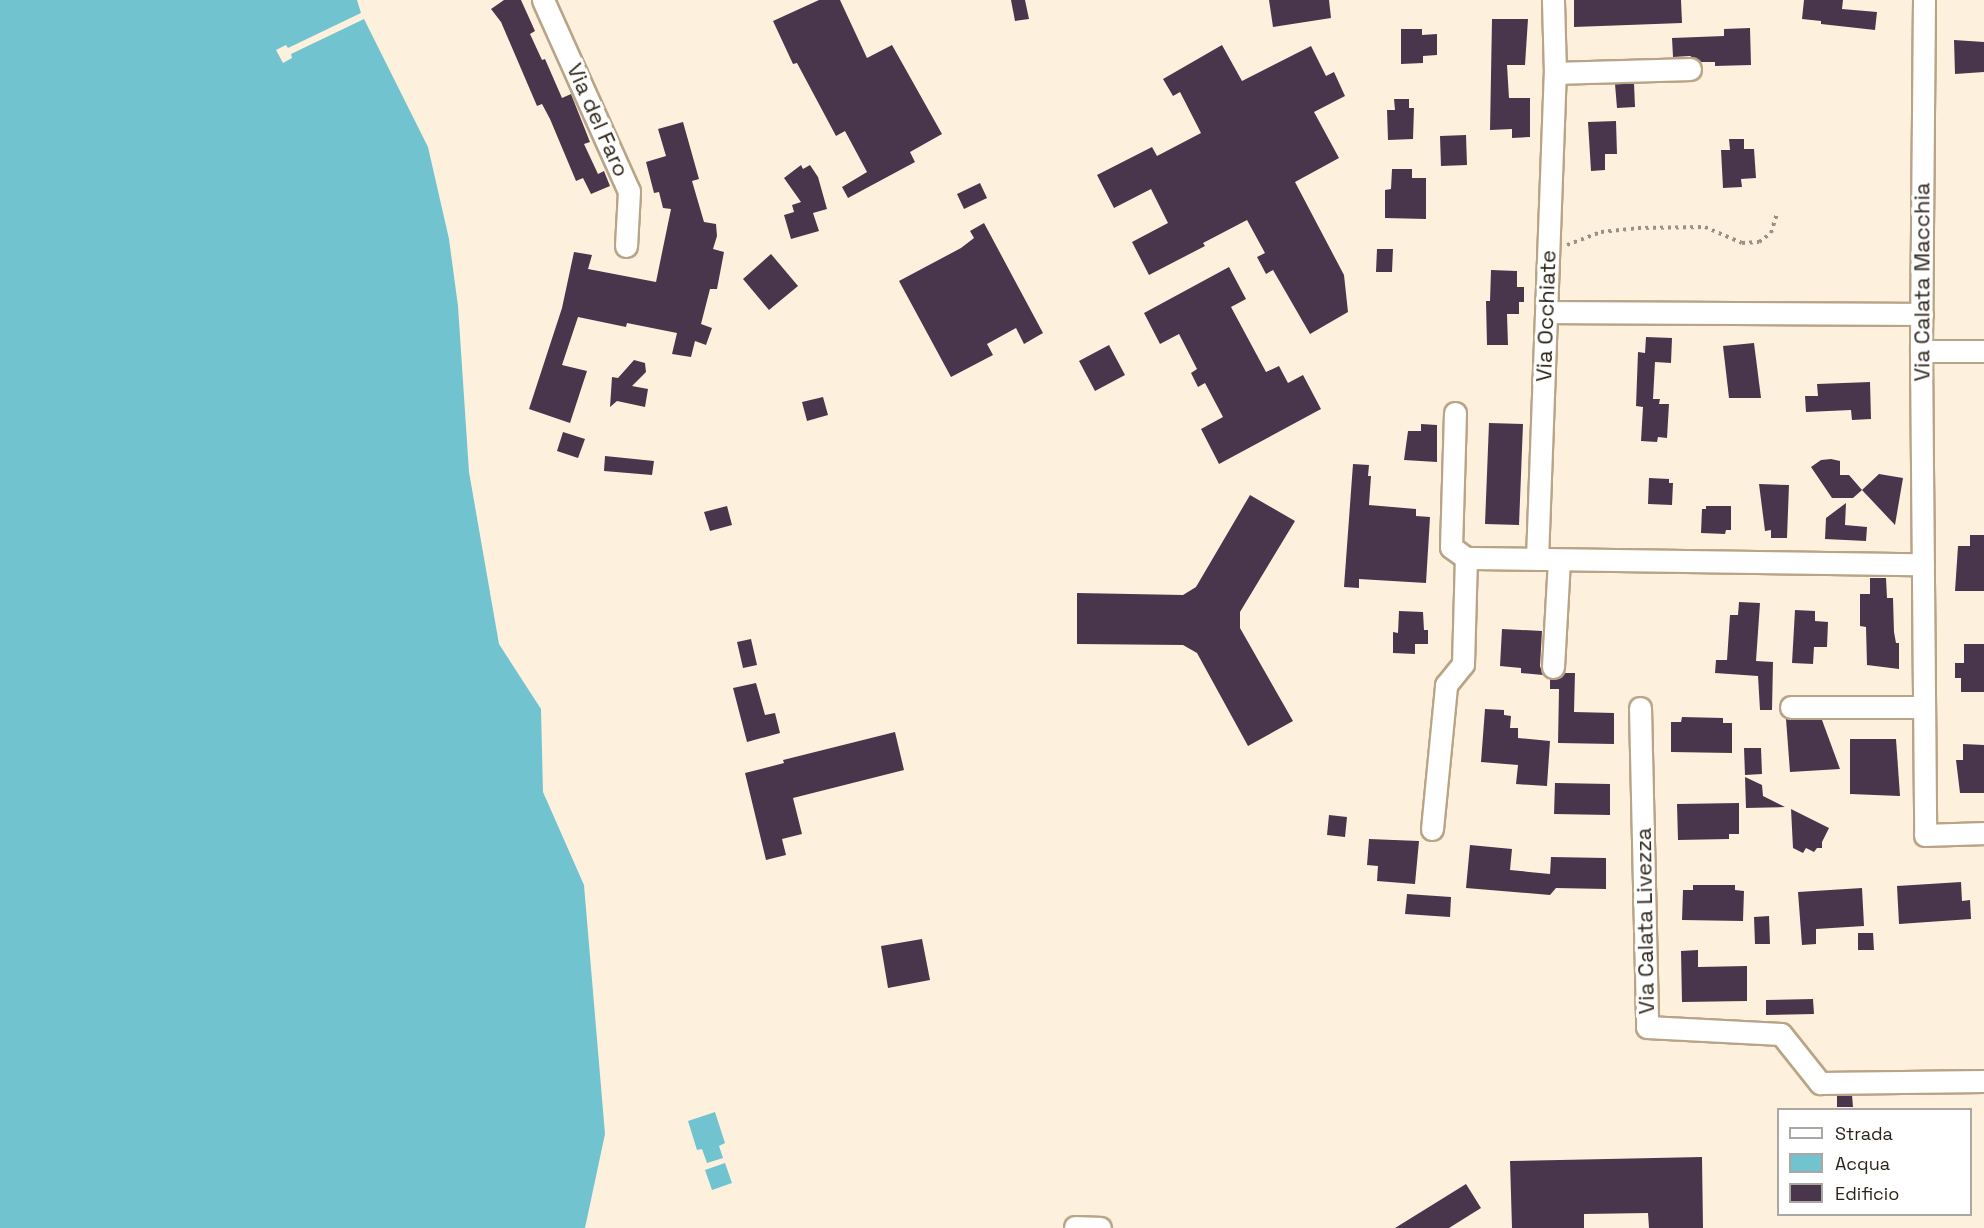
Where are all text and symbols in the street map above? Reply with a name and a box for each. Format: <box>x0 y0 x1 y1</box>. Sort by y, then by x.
street label: Via del Faro <box>561 59 635 181</box>
street label: Via Calata Macchia <box>1909 182 1935 382</box>
street label: Via Occhiate <box>1531 250 1561 382</box>
street label: Via Calata Livezza <box>1630 827 1660 1015</box>
legend <box>1777 1108 1972 1216</box>
text: Strada <box>1835 1122 1893 1145</box>
text: Acqua <box>1835 1152 1890 1175</box>
text: Edificio <box>1835 1182 1899 1205</box>

